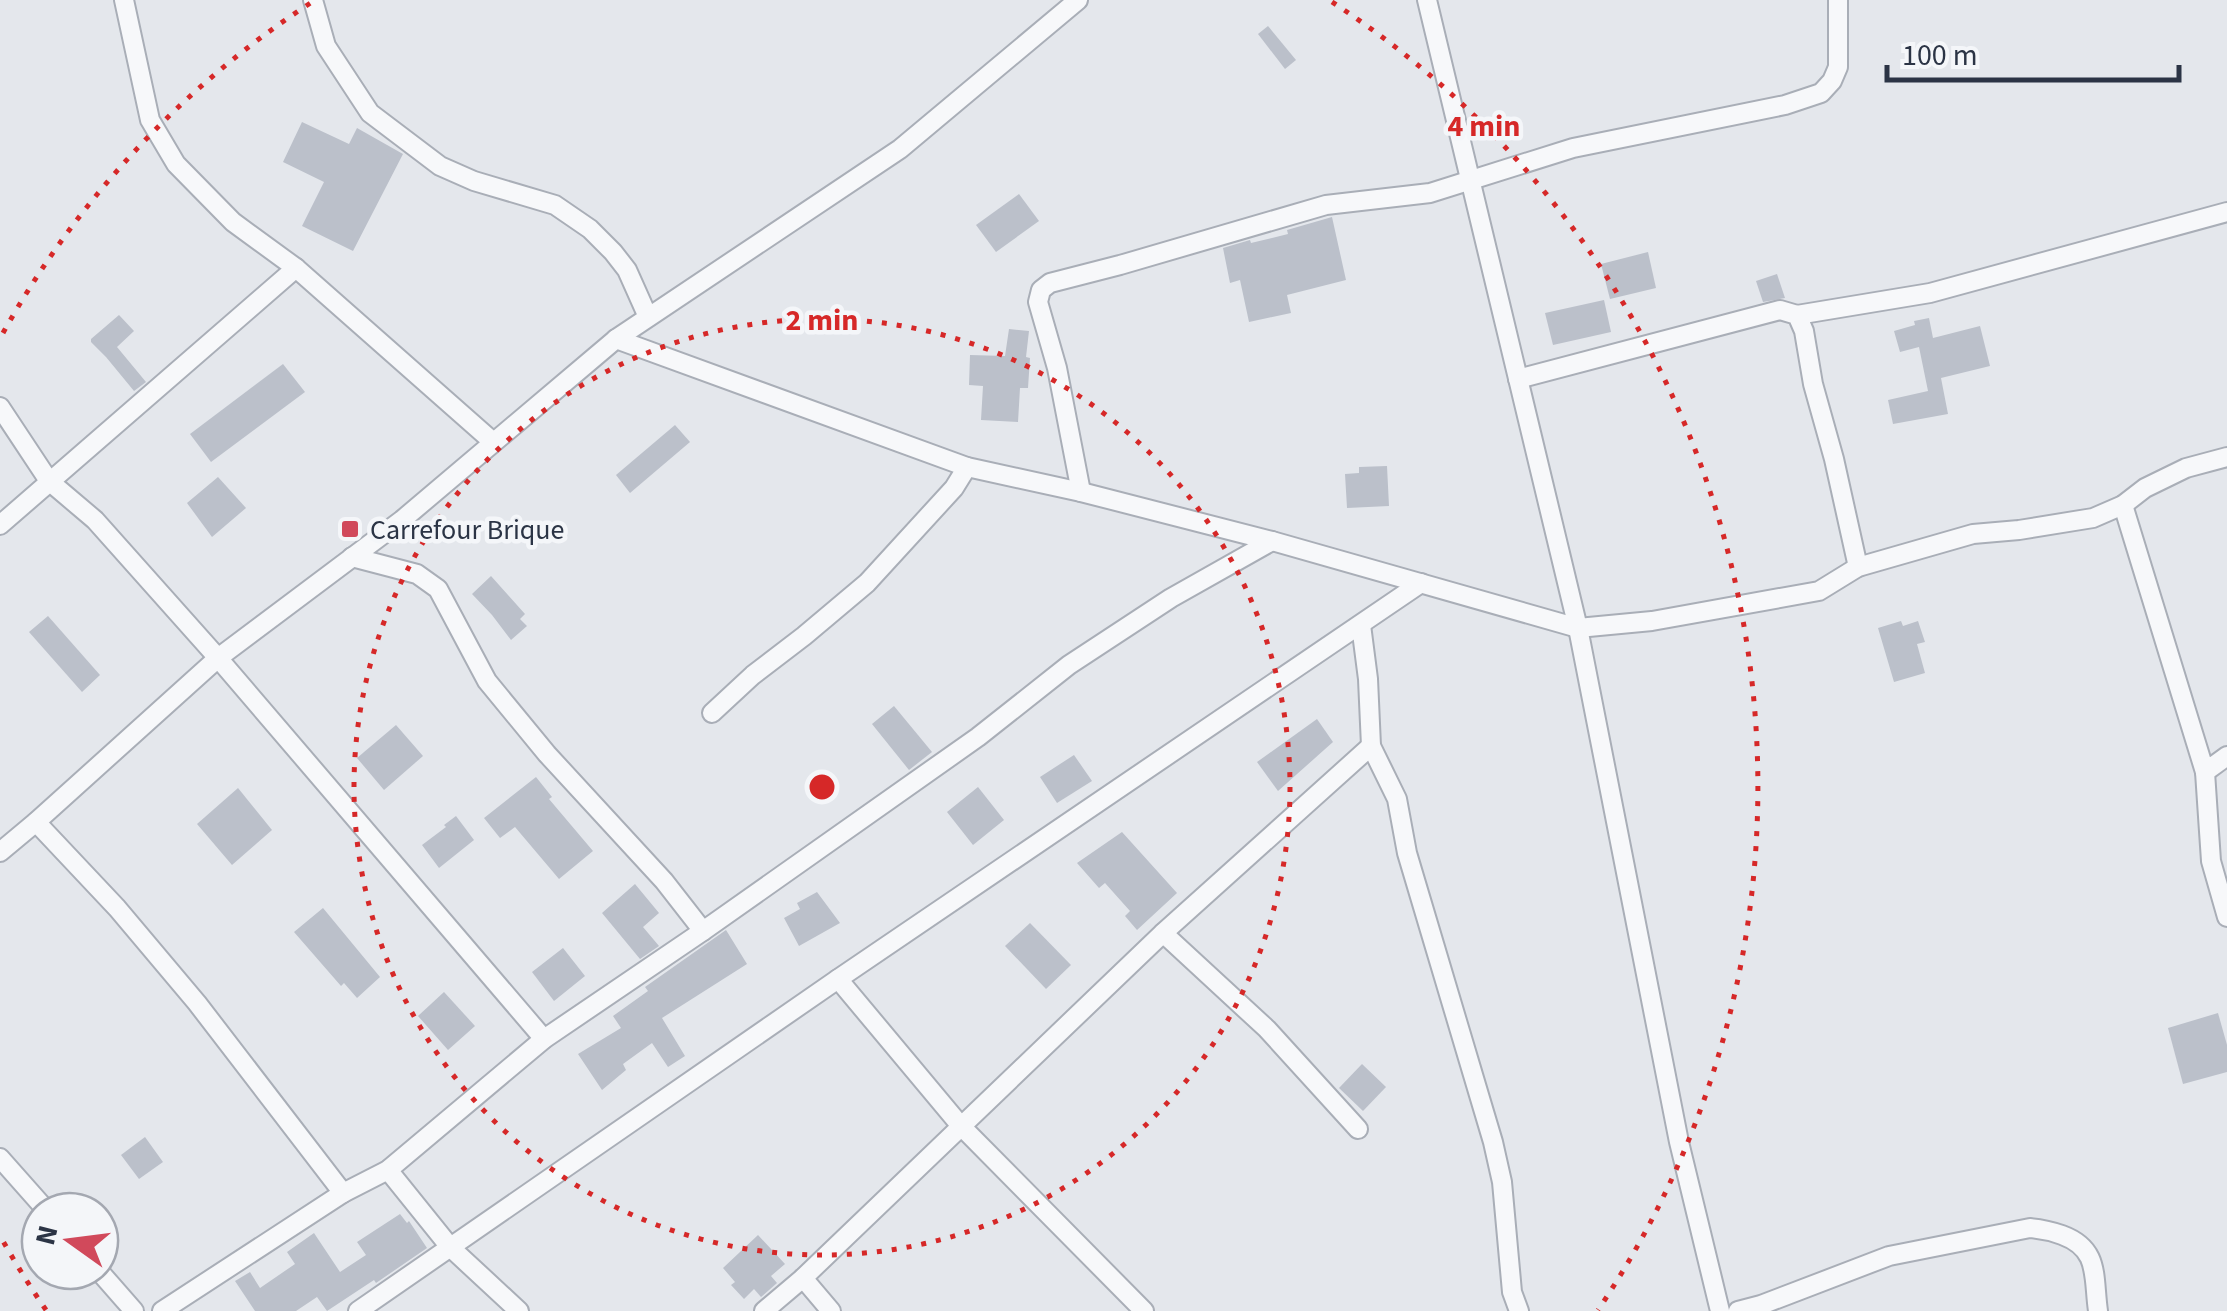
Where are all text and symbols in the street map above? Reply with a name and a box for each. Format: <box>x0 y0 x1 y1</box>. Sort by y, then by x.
scale bar <box>1887 20 2180 82</box>
text: 100 m <box>1902 34 1978 77</box>
text: 4 min <box>1448 105 1521 148</box>
text: 2 min <box>786 299 859 342</box>
place label: Carrefour Brique <box>370 510 564 550</box>
marker: Carrefour Brique <box>339 518 361 540</box>
centre of rings <box>804 769 840 805</box>
north arrow <box>20 1191 120 1291</box>
text: N <box>25 1221 68 1249</box>

